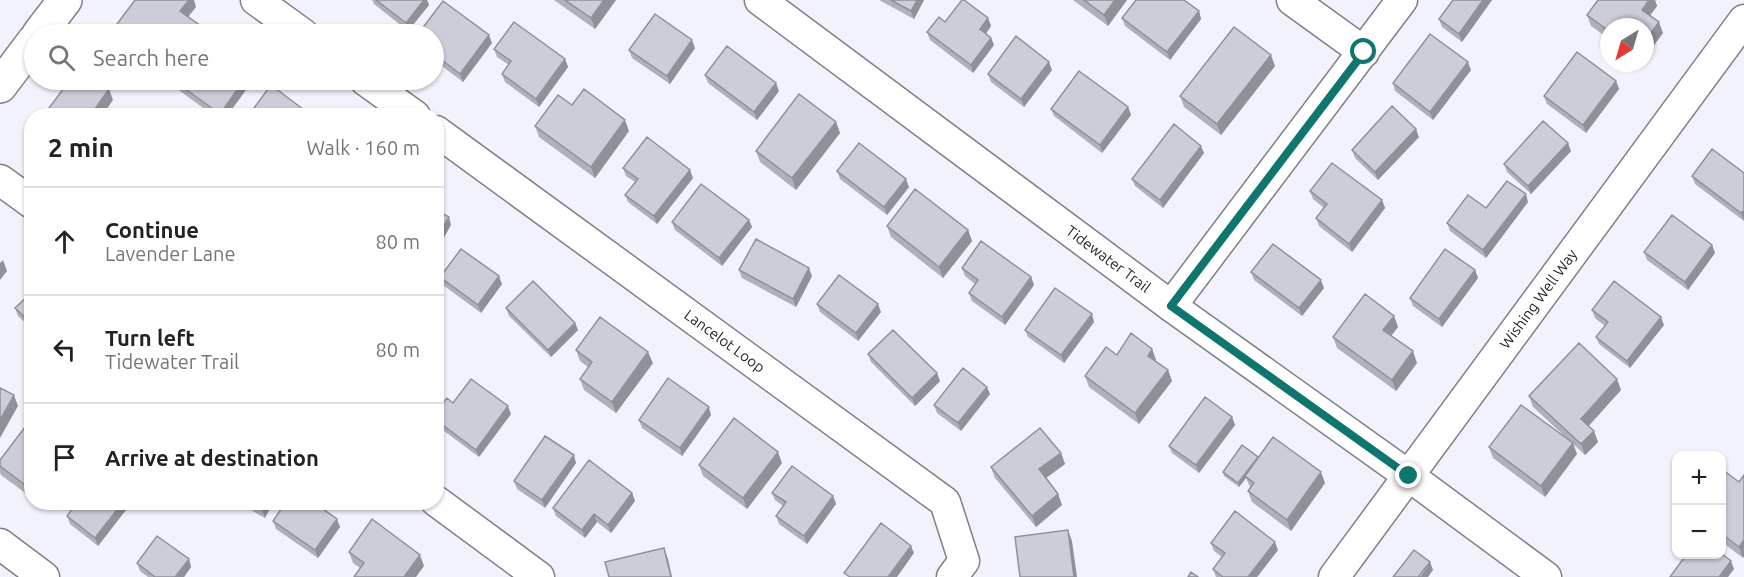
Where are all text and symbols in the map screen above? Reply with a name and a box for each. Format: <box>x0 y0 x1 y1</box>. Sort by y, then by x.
north arrow <box>1600 18 1654 72</box>
search box <box>24 24 444 90</box>
route start <box>1350 38 1376 64</box>
icon: search <box>45 41 78 74</box>
text: Search here <box>93 45 209 70</box>
text: 2 min <box>48 133 114 162</box>
text: Walk · 160 m <box>307 136 420 159</box>
text: Continue <box>105 217 199 242</box>
street label: Tidewater Trail <box>1063 222 1154 296</box>
icon: ahead <box>48 225 81 258</box>
text: 80 m <box>376 230 420 253</box>
text: Lavender Lane <box>105 242 235 265</box>
street label: Wishing Well Way <box>1496 246 1580 352</box>
street label: Lancelot Loop <box>681 306 768 376</box>
text: Turn left <box>105 325 195 350</box>
icon: left <box>48 333 81 366</box>
text: 80 m <box>376 338 420 361</box>
text: Tidewater Trail <box>105 350 239 373</box>
icon: arrive <box>48 441 81 474</box>
text: Arrive at destination <box>105 445 319 470</box>
map controls <box>1672 451 1726 559</box>
button: + <box>1672 451 1726 505</box>
route end <box>1395 462 1421 488</box>
button: − <box>1672 505 1726 559</box>

